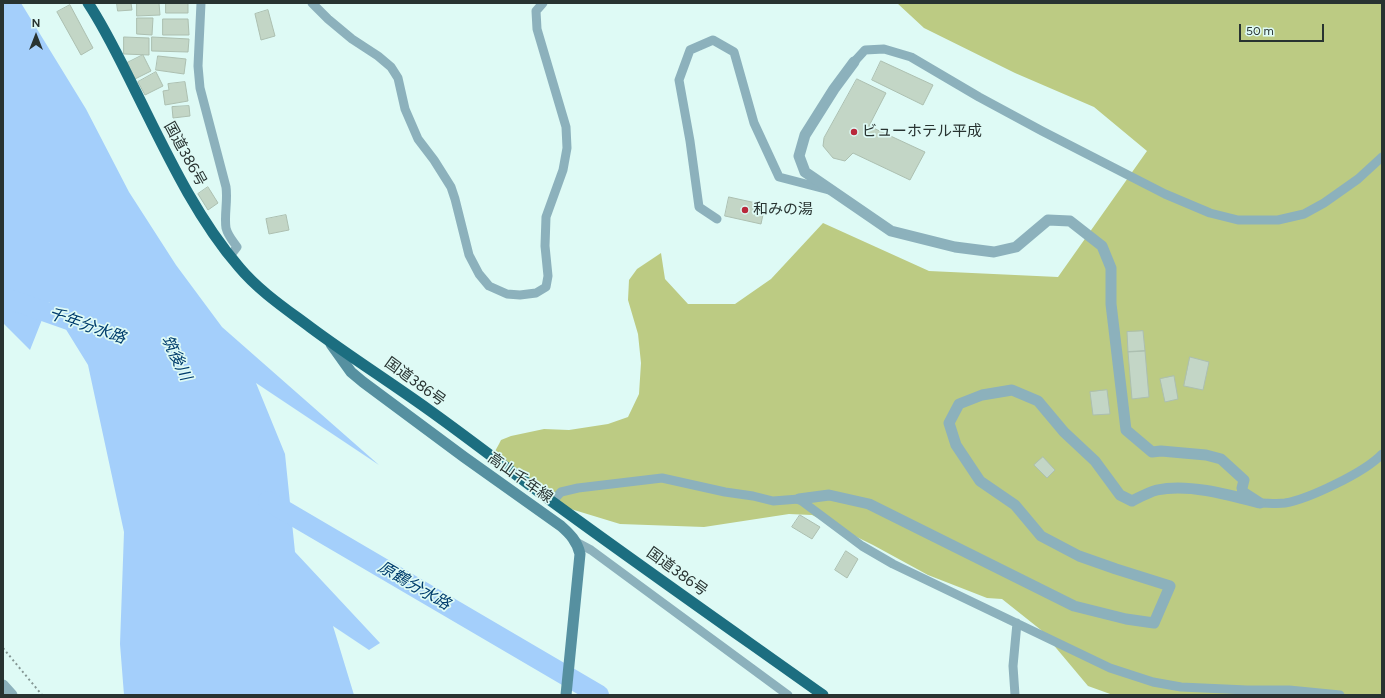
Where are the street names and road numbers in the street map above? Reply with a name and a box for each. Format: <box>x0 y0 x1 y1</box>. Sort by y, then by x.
street label: 国道386号 <box>160 119 210 189</box>
street label: 国道386号 <box>381 354 449 410</box>
street label: 高山千年線 <box>484 449 556 507</box>
street label: 国道386号 <box>643 544 711 600</box>

